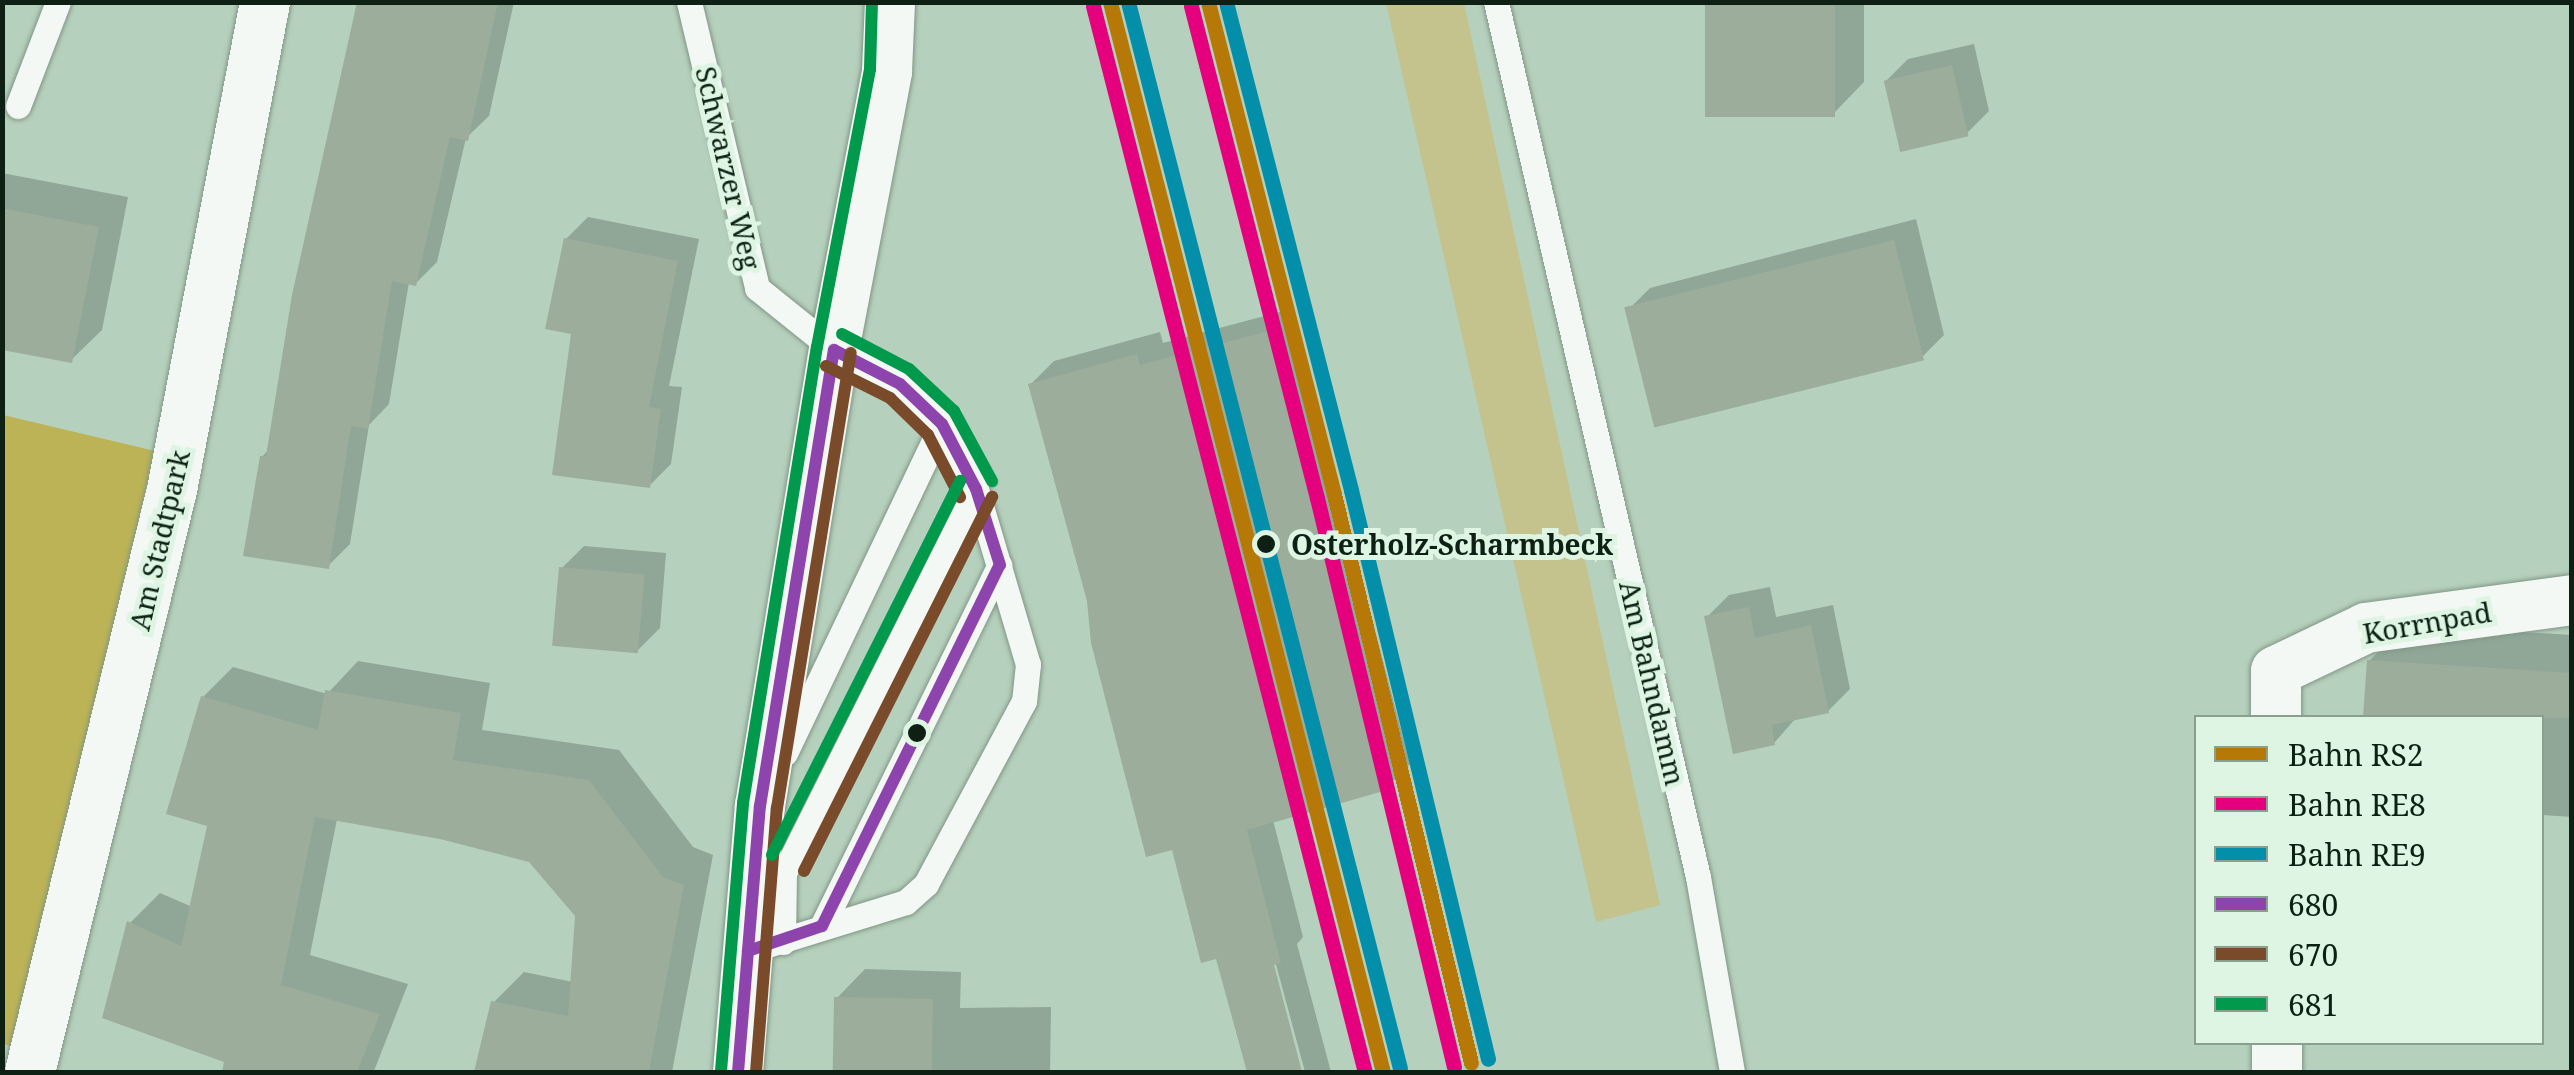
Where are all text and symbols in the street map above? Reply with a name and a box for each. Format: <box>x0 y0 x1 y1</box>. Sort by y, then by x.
street label: Schwarzer Weg <box>689 63 769 273</box>
street label: Am Stadtpark <box>122 447 196 633</box>
place label: Osterholz-Scharmbeck <box>1291 527 1613 561</box>
marker: Osterholz-Scharmbeck <box>1250 528 1282 560</box>
street label: Am Bahndamm <box>1613 577 1693 789</box>
street label: Korrnpad <box>2360 594 2494 650</box>
legend <box>2194 715 2544 1045</box>
unlabelled marker <box>907 723 927 743</box>
text: Bahn RS2 <box>2288 734 2423 775</box>
text: Bahn RE8 <box>2288 784 2426 825</box>
text: Bahn RE9 <box>2288 834 2426 875</box>
text: 680 <box>2288 884 2338 925</box>
text: 670 <box>2288 934 2338 975</box>
text: 681 <box>2288 984 2338 1025</box>

